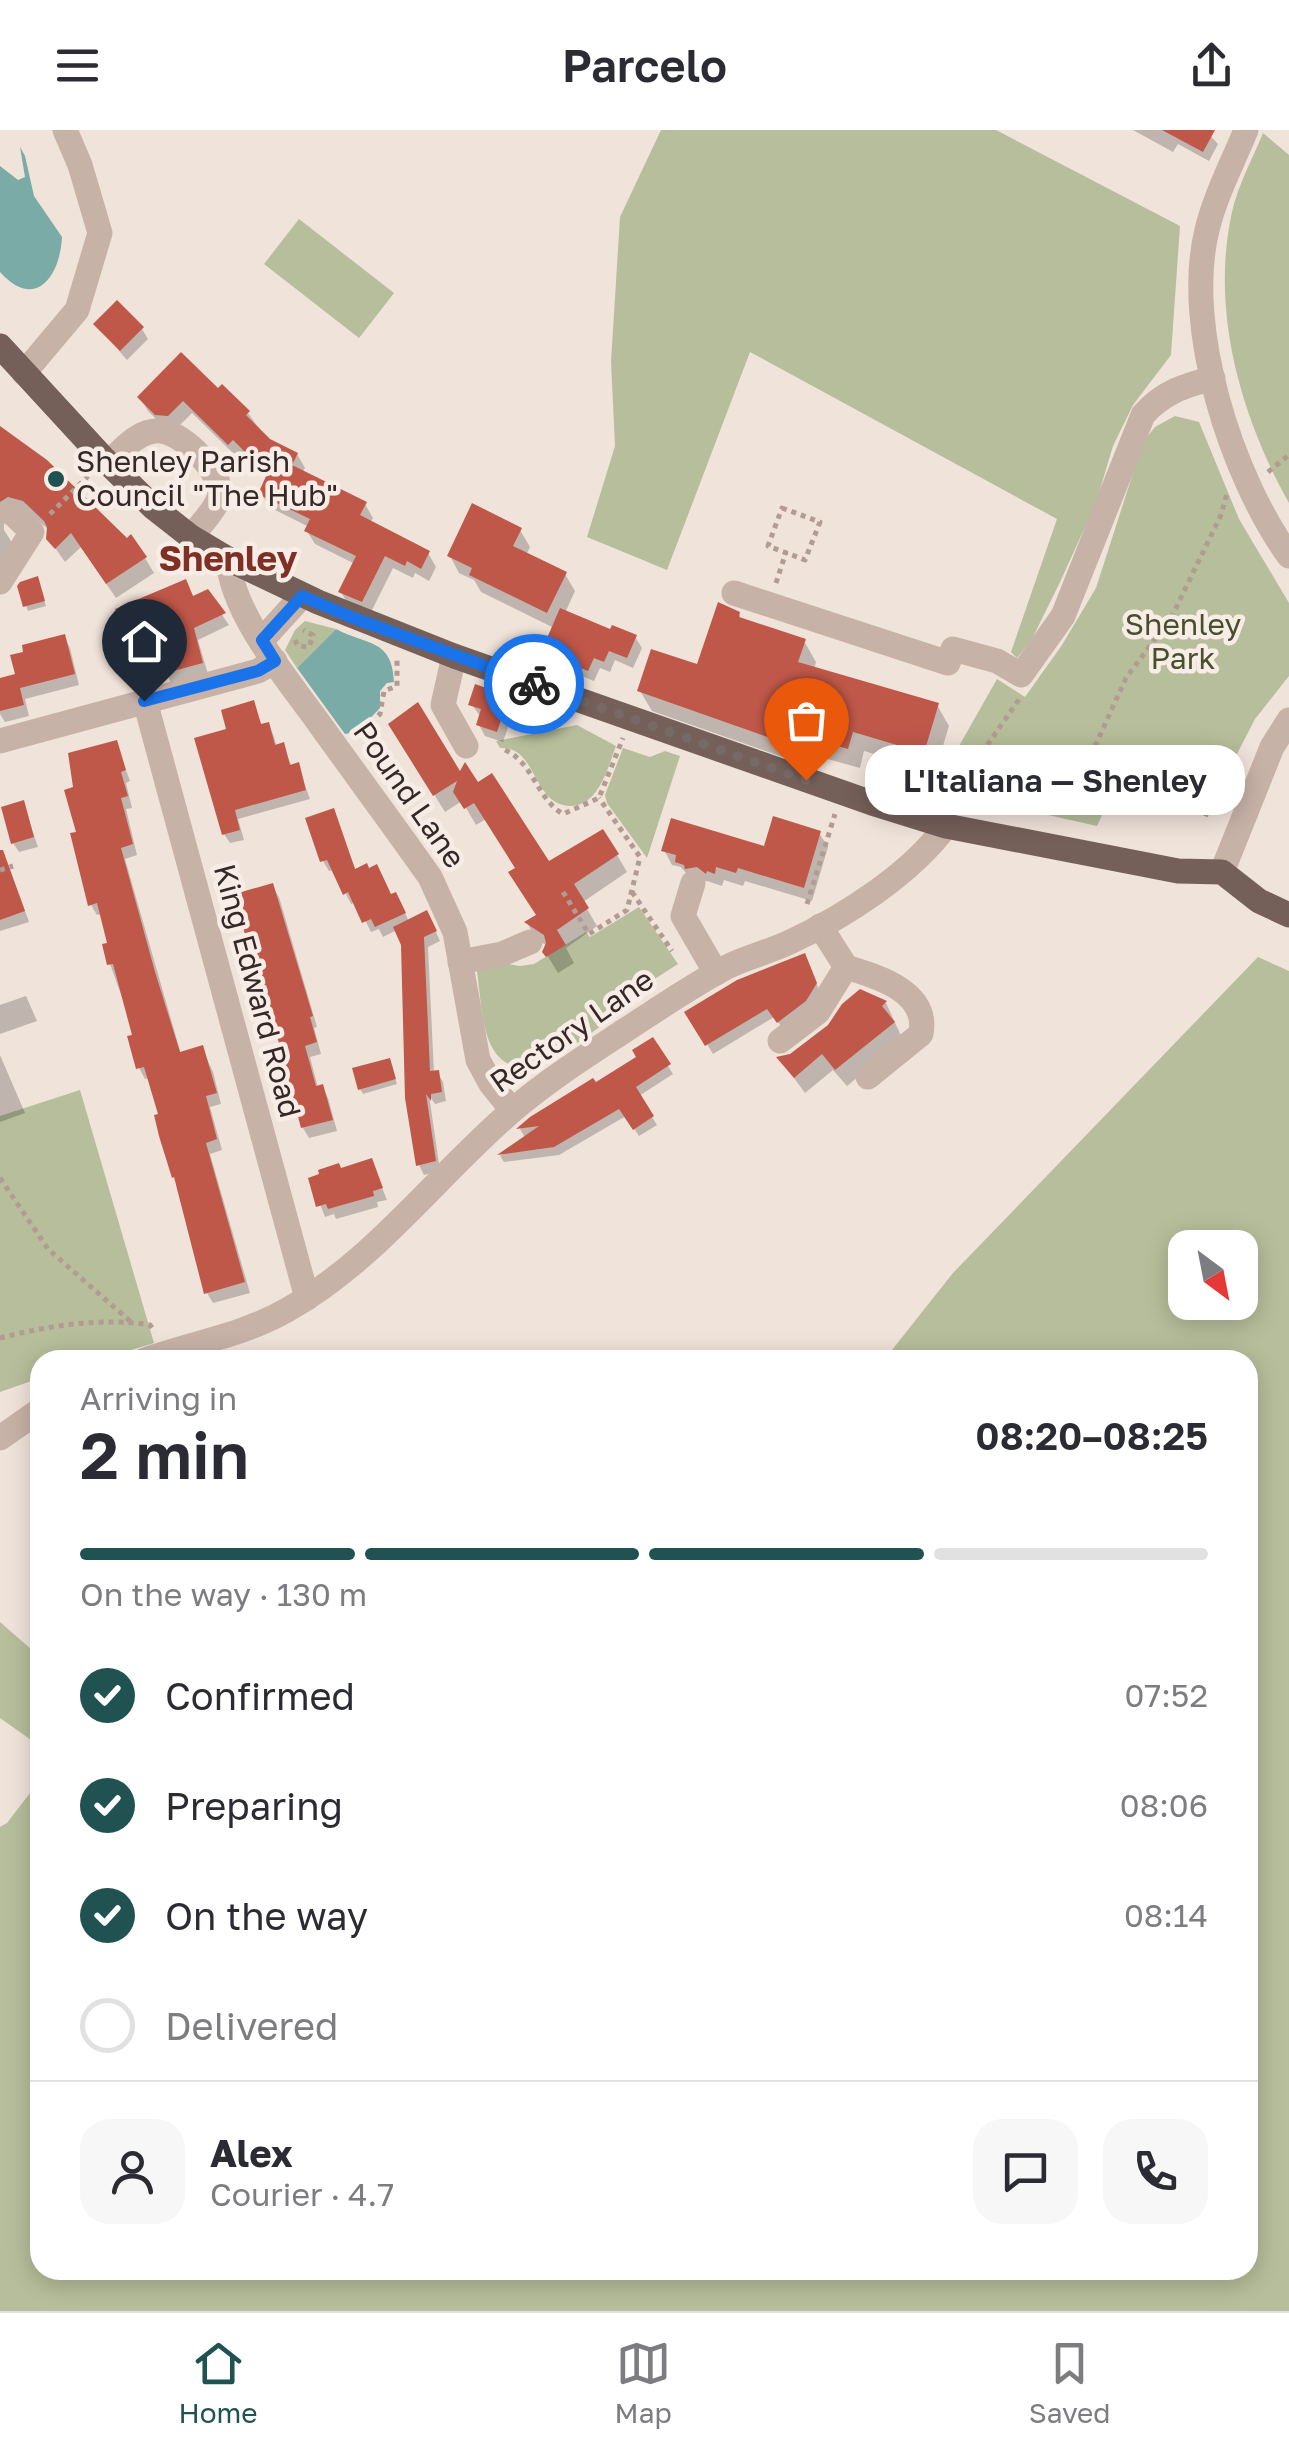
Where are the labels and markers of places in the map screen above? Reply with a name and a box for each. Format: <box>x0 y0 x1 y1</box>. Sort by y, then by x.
place label: Shenley Parish Council "The Hub" <box>76 443 338 513</box>
marker: Shenley Parish Council "The Hub" <box>45 468 67 490</box>
pin <box>102 599 187 702</box>
pin <box>764 678 849 781</box>
callout: L'Italiana — Shenley <box>866 745 1246 815</box>

